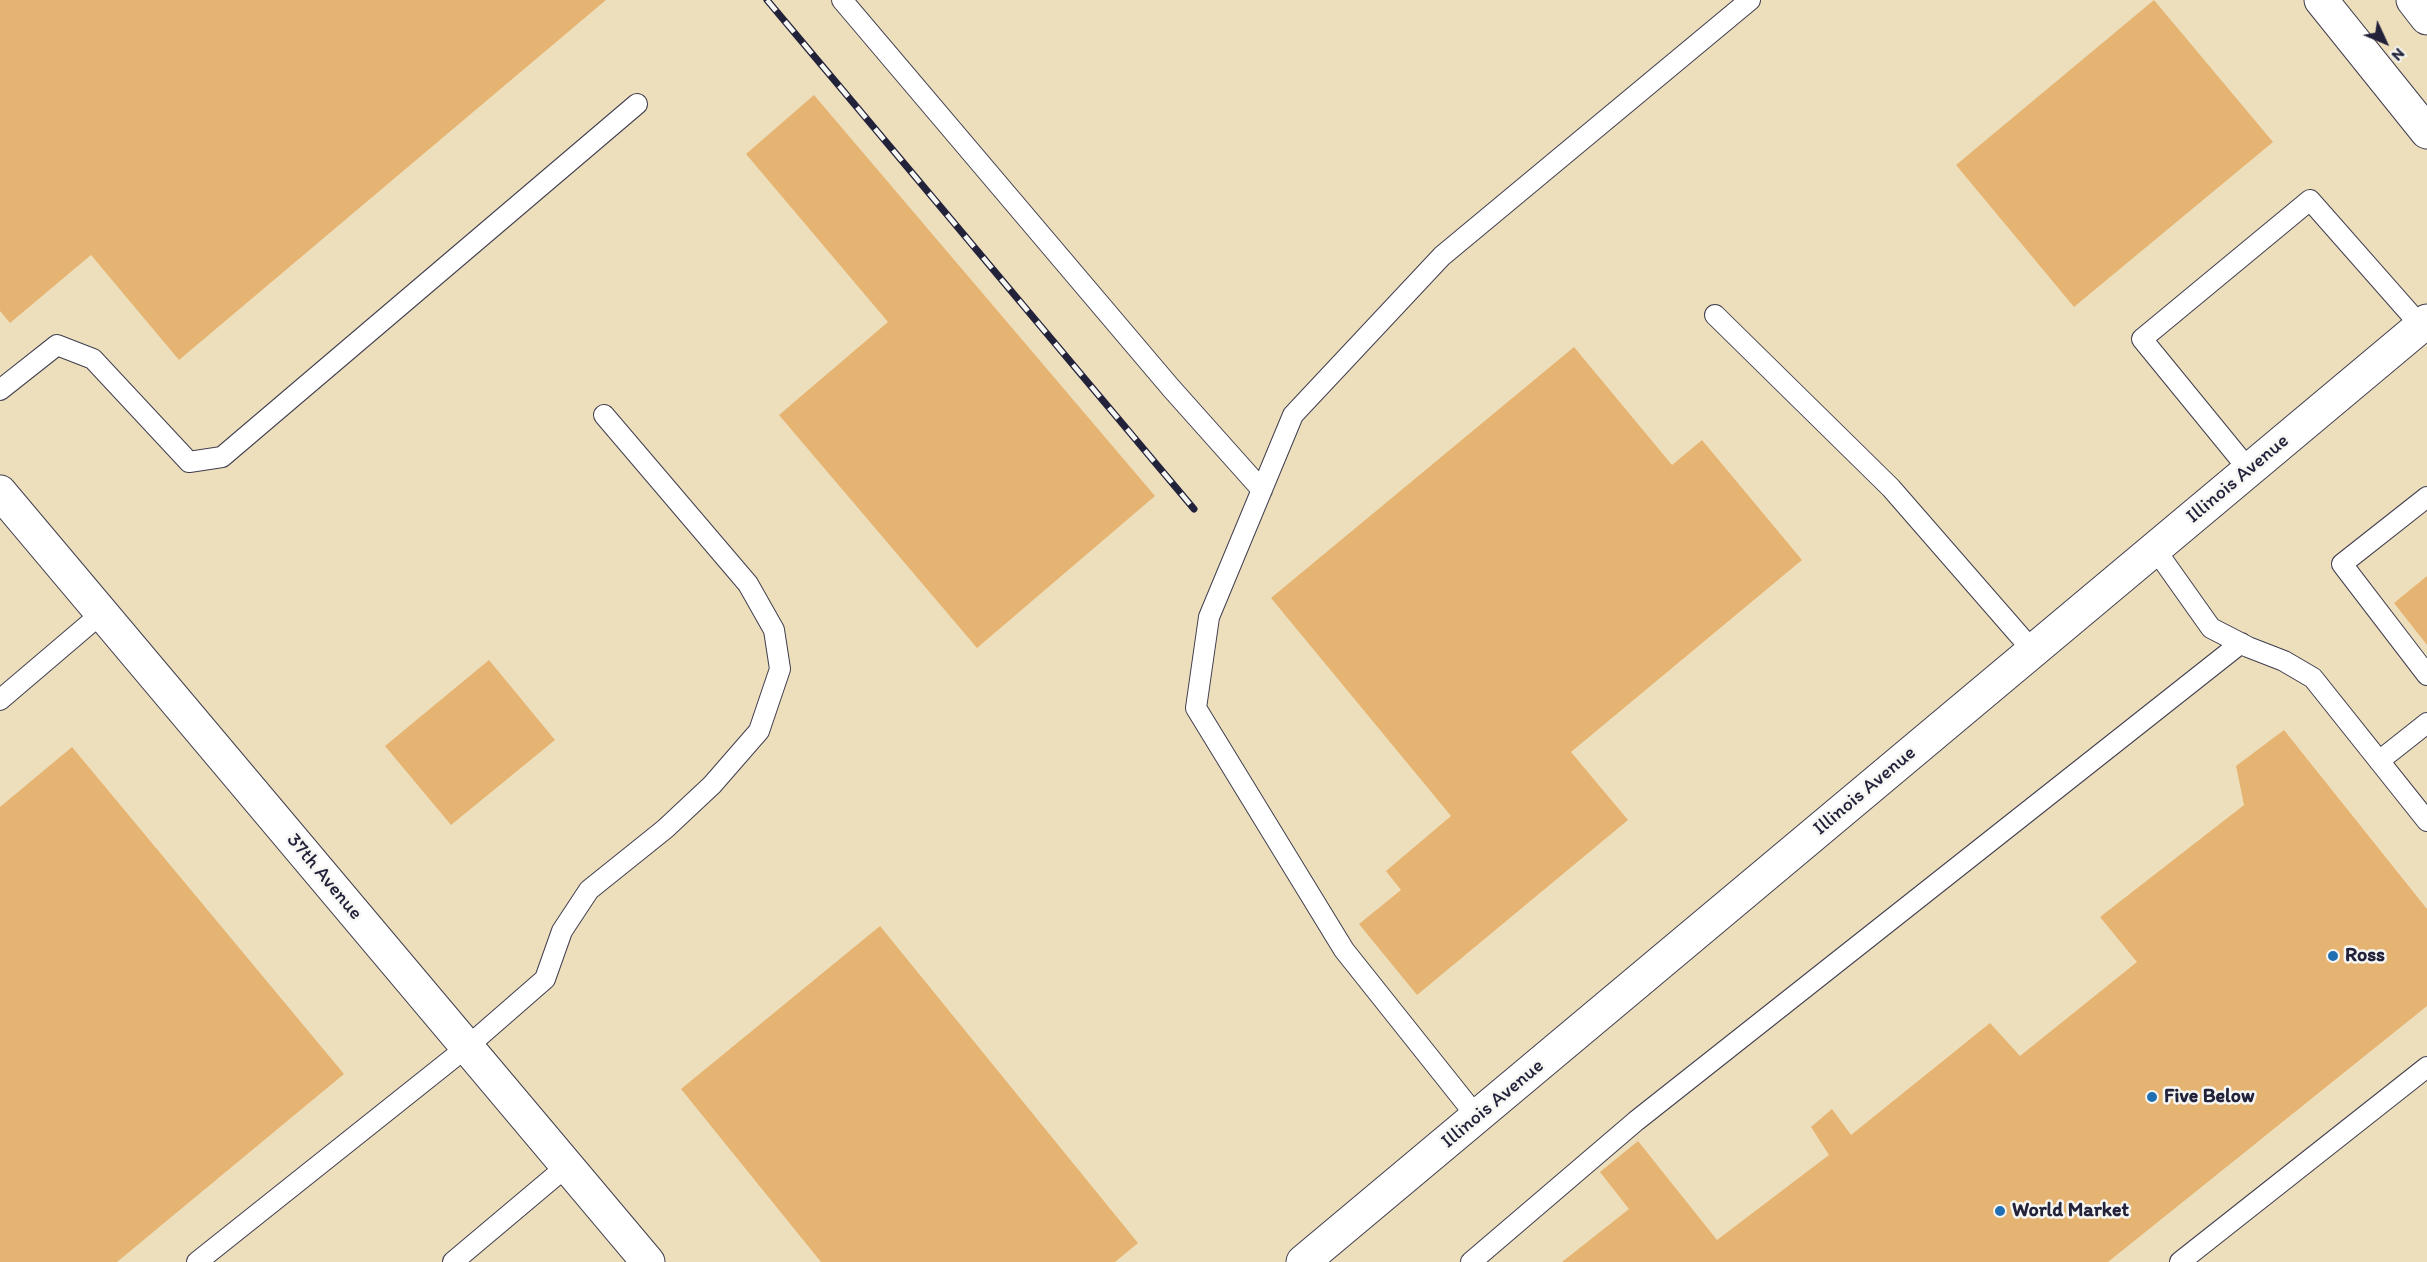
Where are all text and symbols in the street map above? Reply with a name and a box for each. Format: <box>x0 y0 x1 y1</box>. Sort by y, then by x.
north arrow <box>2355 12 2415 72</box>
text: N <box>2388 44 2409 65</box>
street label: Illinois Avenue <box>2182 429 2294 529</box>
street label: Illinois Avenue <box>1809 741 1921 841</box>
street label: 37th Avenue <box>281 829 367 925</box>
place label: Ross <box>2345 944 2385 968</box>
marker: Ross <box>2326 949 2340 963</box>
street label: Illinois Avenue <box>1437 1054 1549 1154</box>
place label: Five Below <box>2164 1085 2255 1109</box>
marker: Five Below <box>2145 1090 2159 1104</box>
place label: World Market <box>2012 1199 2129 1223</box>
marker: World Market <box>1993 1204 2007 1218</box>

